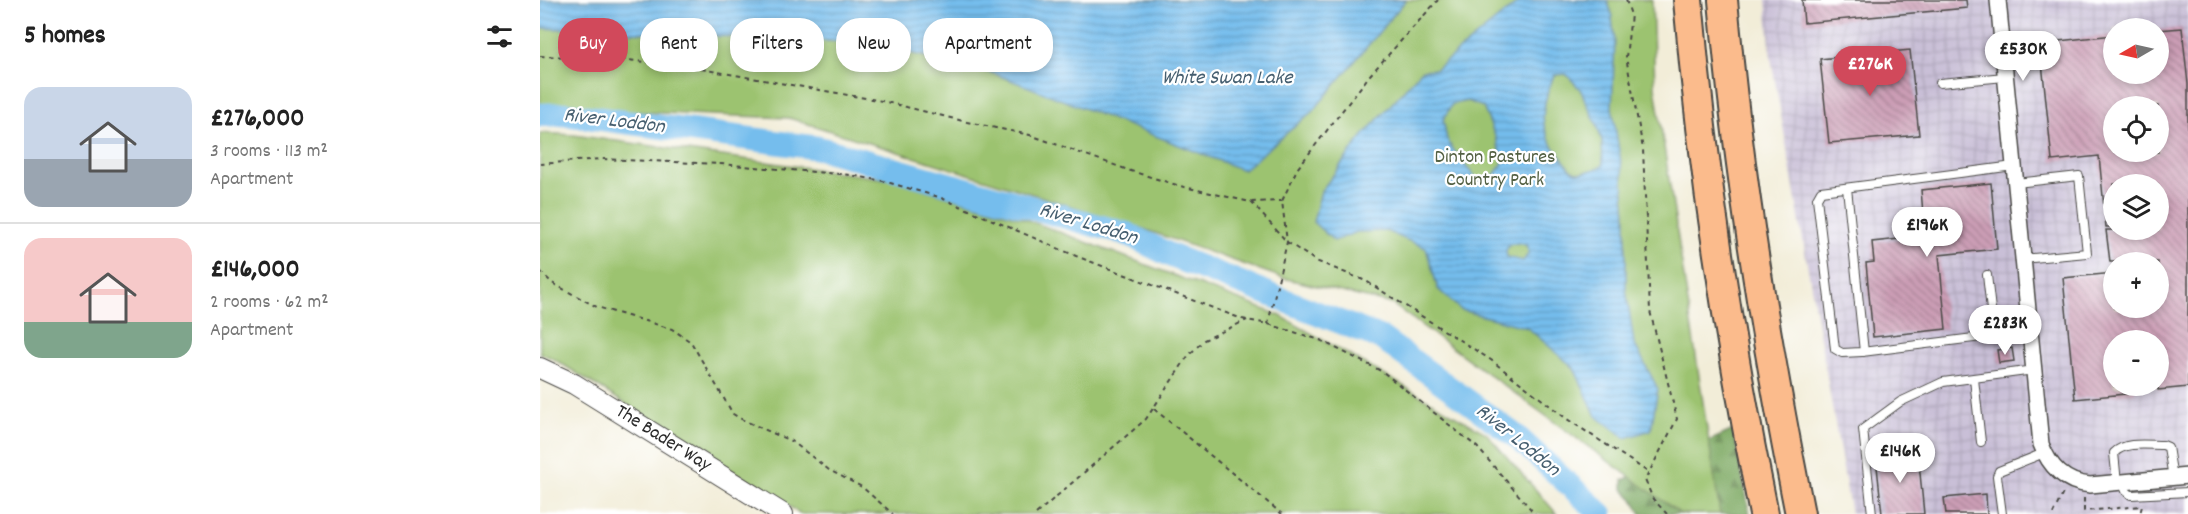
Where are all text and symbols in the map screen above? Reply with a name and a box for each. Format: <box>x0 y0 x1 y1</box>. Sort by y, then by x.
text: 5 homes <box>24 18 106 55</box>
chip: Buy <box>558 18 628 72</box>
chip: Rent <box>640 18 718 72</box>
chip: Filters <box>730 18 824 72</box>
chip: New <box>836 18 911 72</box>
chip: Apartment <box>923 18 1053 72</box>
north arrow <box>2103 18 2169 84</box>
map controls <box>2103 18 2169 396</box>
icon: filters <box>483 20 516 53</box>
pin: £530K <box>1981 31 2065 82</box>
text: £530K <box>1999 36 2047 64</box>
pin: £276K <box>1828 46 1912 97</box>
text: £276K <box>1847 51 1893 79</box>
water label: White Swan Lake <box>1162 64 1294 94</box>
button: locate <box>2103 96 2169 162</box>
text: £276,000 <box>210 101 305 138</box>
water label: River Loddon <box>562 101 667 143</box>
icon: home <box>72 111 144 183</box>
text: 3 rooms · 113 m² <box>210 138 328 166</box>
park label: Dinton Pastures Country Park <box>1435 144 1555 195</box>
text: Apartment <box>210 166 293 194</box>
button: layers <box>2103 174 2169 240</box>
water label: River Loddon <box>1035 196 1142 255</box>
pin: £196K <box>1885 207 1969 258</box>
text: £196K <box>1906 212 1948 240</box>
text: £146,000 <box>210 252 300 289</box>
button: + <box>2103 252 2169 318</box>
icon: home <box>72 262 144 334</box>
text: 2 rooms · 62 m² <box>210 289 329 317</box>
pin: £283K <box>1963 305 2047 356</box>
text: £283K <box>1983 310 2027 338</box>
text: Apartment <box>210 317 293 345</box>
button: − <box>2103 330 2169 396</box>
water label: River Loddon <box>1468 397 1567 485</box>
street label: The Bader Way <box>610 398 717 480</box>
pin: £146K <box>1858 433 1942 484</box>
text: £146K <box>1879 438 1921 466</box>

